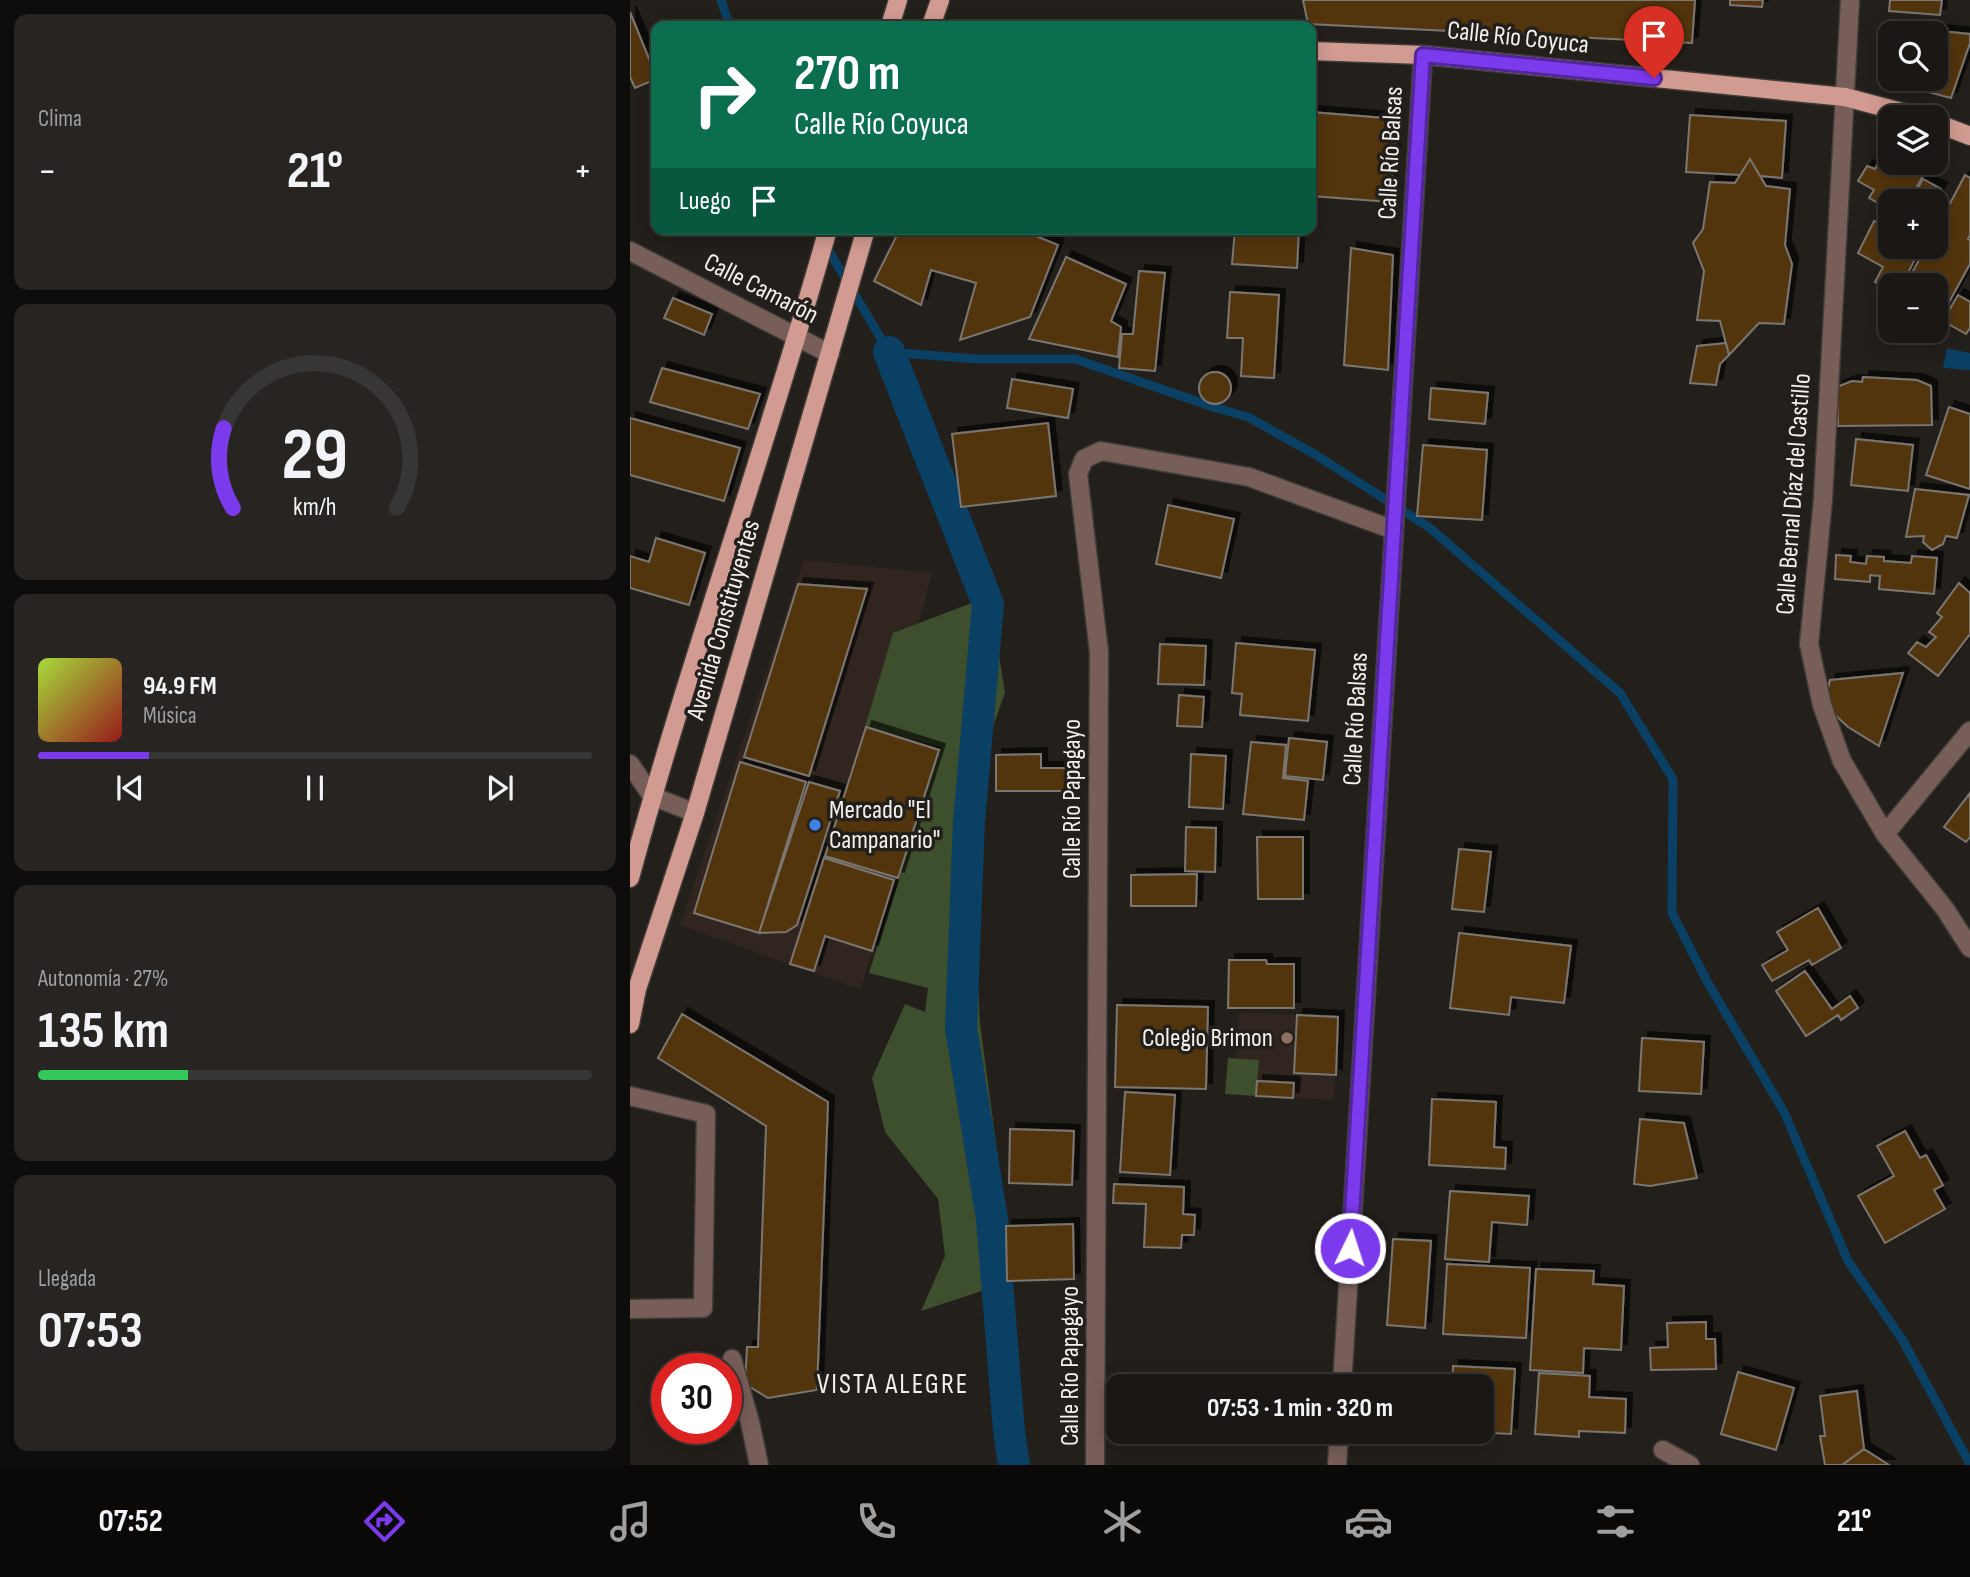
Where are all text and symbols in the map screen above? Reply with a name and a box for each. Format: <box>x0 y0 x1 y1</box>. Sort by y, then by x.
pin <box>1624 6 1684 78</box>
street label: Calle Río Coyuca <box>1446 15 1590 61</box>
icon: arrive <box>1635 17 1673 55</box>
map controls <box>1878 21 1948 343</box>
button: search <box>1878 21 1948 91</box>
text: 270 m <box>794 45 900 104</box>
icon: right <box>679 49 770 140</box>
street label: Calle Río Balsas <box>1372 86 1410 220</box>
text: Clima <box>38 105 82 133</box>
text: Calle Río Coyuca <box>794 105 969 144</box>
button: layers <box>1878 105 1948 175</box>
text: 21° <box>287 140 343 203</box>
text: − <box>38 149 57 194</box>
text: + <box>573 149 592 194</box>
icon: arrive <box>745 182 783 220</box>
text: Luego <box>679 186 731 217</box>
button: + <box>1878 189 1948 259</box>
street label: Calle Camarón <box>699 247 823 331</box>
button: − <box>1878 273 1948 343</box>
street label: Calle Bernal Díaz del Castillo <box>1770 372 1818 616</box>
text: 29 <box>282 413 348 501</box>
text: km/h <box>293 492 337 523</box>
street label: Avenida Constituyentes <box>680 517 767 724</box>
street label: Calle Río Balsas <box>1337 652 1375 786</box>
text: 94.9 FM <box>143 671 217 702</box>
text: Música <box>143 702 197 730</box>
street label: Calle Río Papagayo <box>1057 719 1088 879</box>
icon: previous <box>111 769 149 807</box>
icon: pause <box>296 769 334 807</box>
icon: next <box>481 769 519 807</box>
place label: Mercado "El Campanario" <box>829 795 940 856</box>
marker: Mercado "El Campanario" <box>807 817 823 833</box>
text: Autonomía · 27% <box>38 965 168 993</box>
text: 135 km <box>38 1000 169 1063</box>
place label: Colegio Brimon <box>1142 1023 1273 1054</box>
marker: Colegio Brimon <box>1279 1030 1295 1046</box>
position arrow <box>1313 1211 1387 1285</box>
text: Llegada <box>38 1265 96 1293</box>
street label: Calle Río Papagayo <box>1055 1286 1086 1446</box>
text: 07:53 <box>38 1300 143 1363</box>
speed limit sign: 30 <box>651 1353 742 1444</box>
district label: VISTA ALEGRE <box>817 1368 969 1401</box>
text: 07:53 · 1 min · 320 m <box>1207 1393 1393 1424</box>
icon: directions <box>360 1497 409 1546</box>
icon: music <box>606 1497 655 1546</box>
icon: phone <box>852 1497 901 1546</box>
icon: climate <box>1098 1497 1147 1546</box>
icon: car <box>1344 1497 1393 1546</box>
icon: filters <box>1591 1497 1640 1546</box>
text: 07:52 <box>99 1502 163 1541</box>
text: 21° <box>1837 1502 1871 1541</box>

